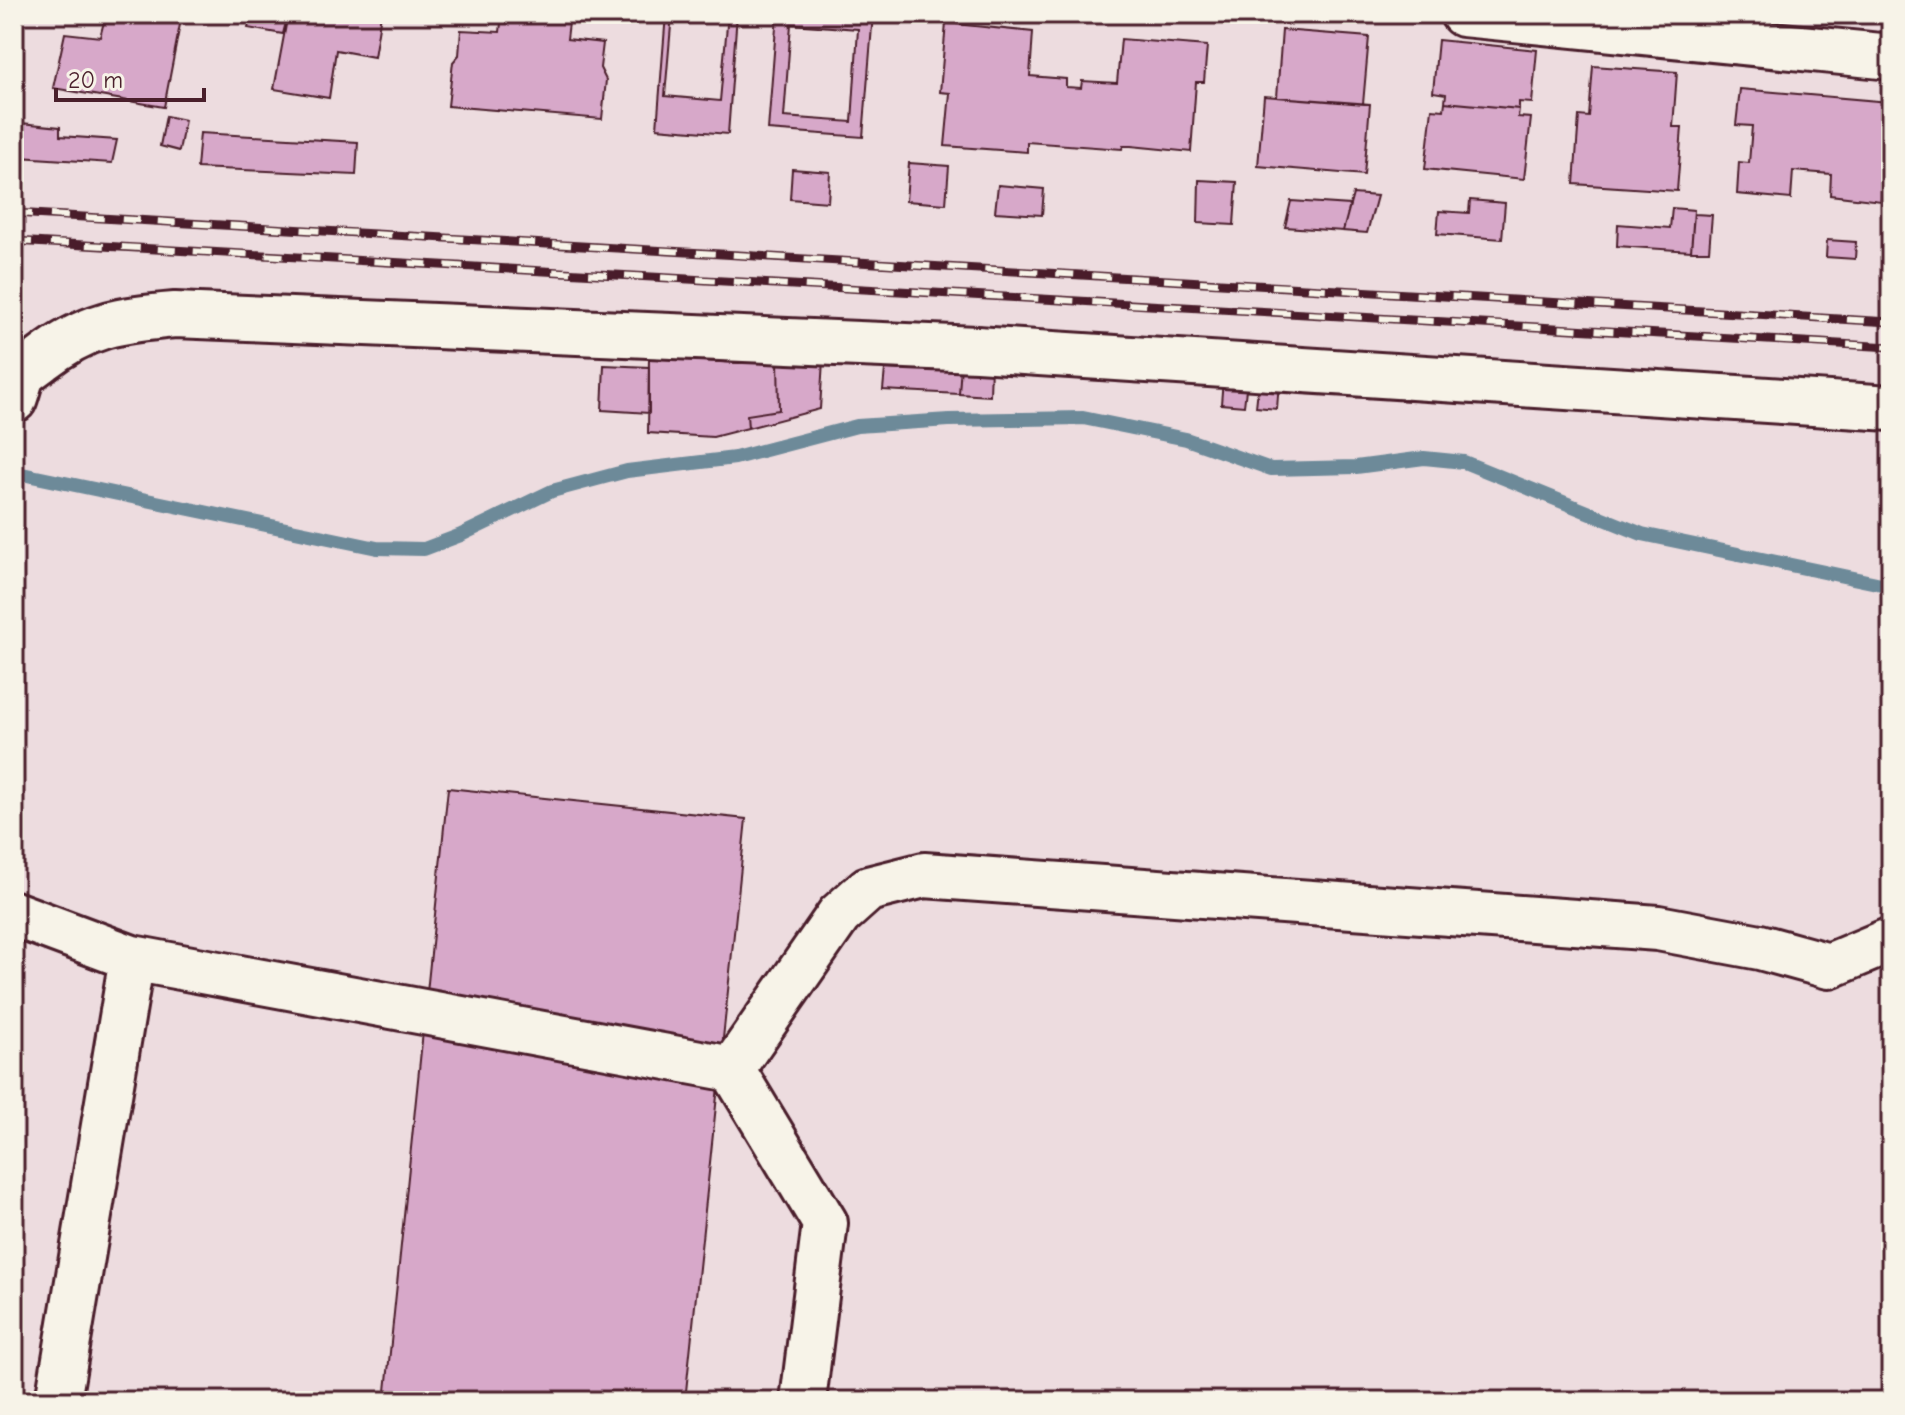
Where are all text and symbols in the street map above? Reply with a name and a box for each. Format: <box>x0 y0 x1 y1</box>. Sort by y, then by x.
scale bar <box>56 52 204 102</box>
text: 20 m <box>68 66 123 94</box>

